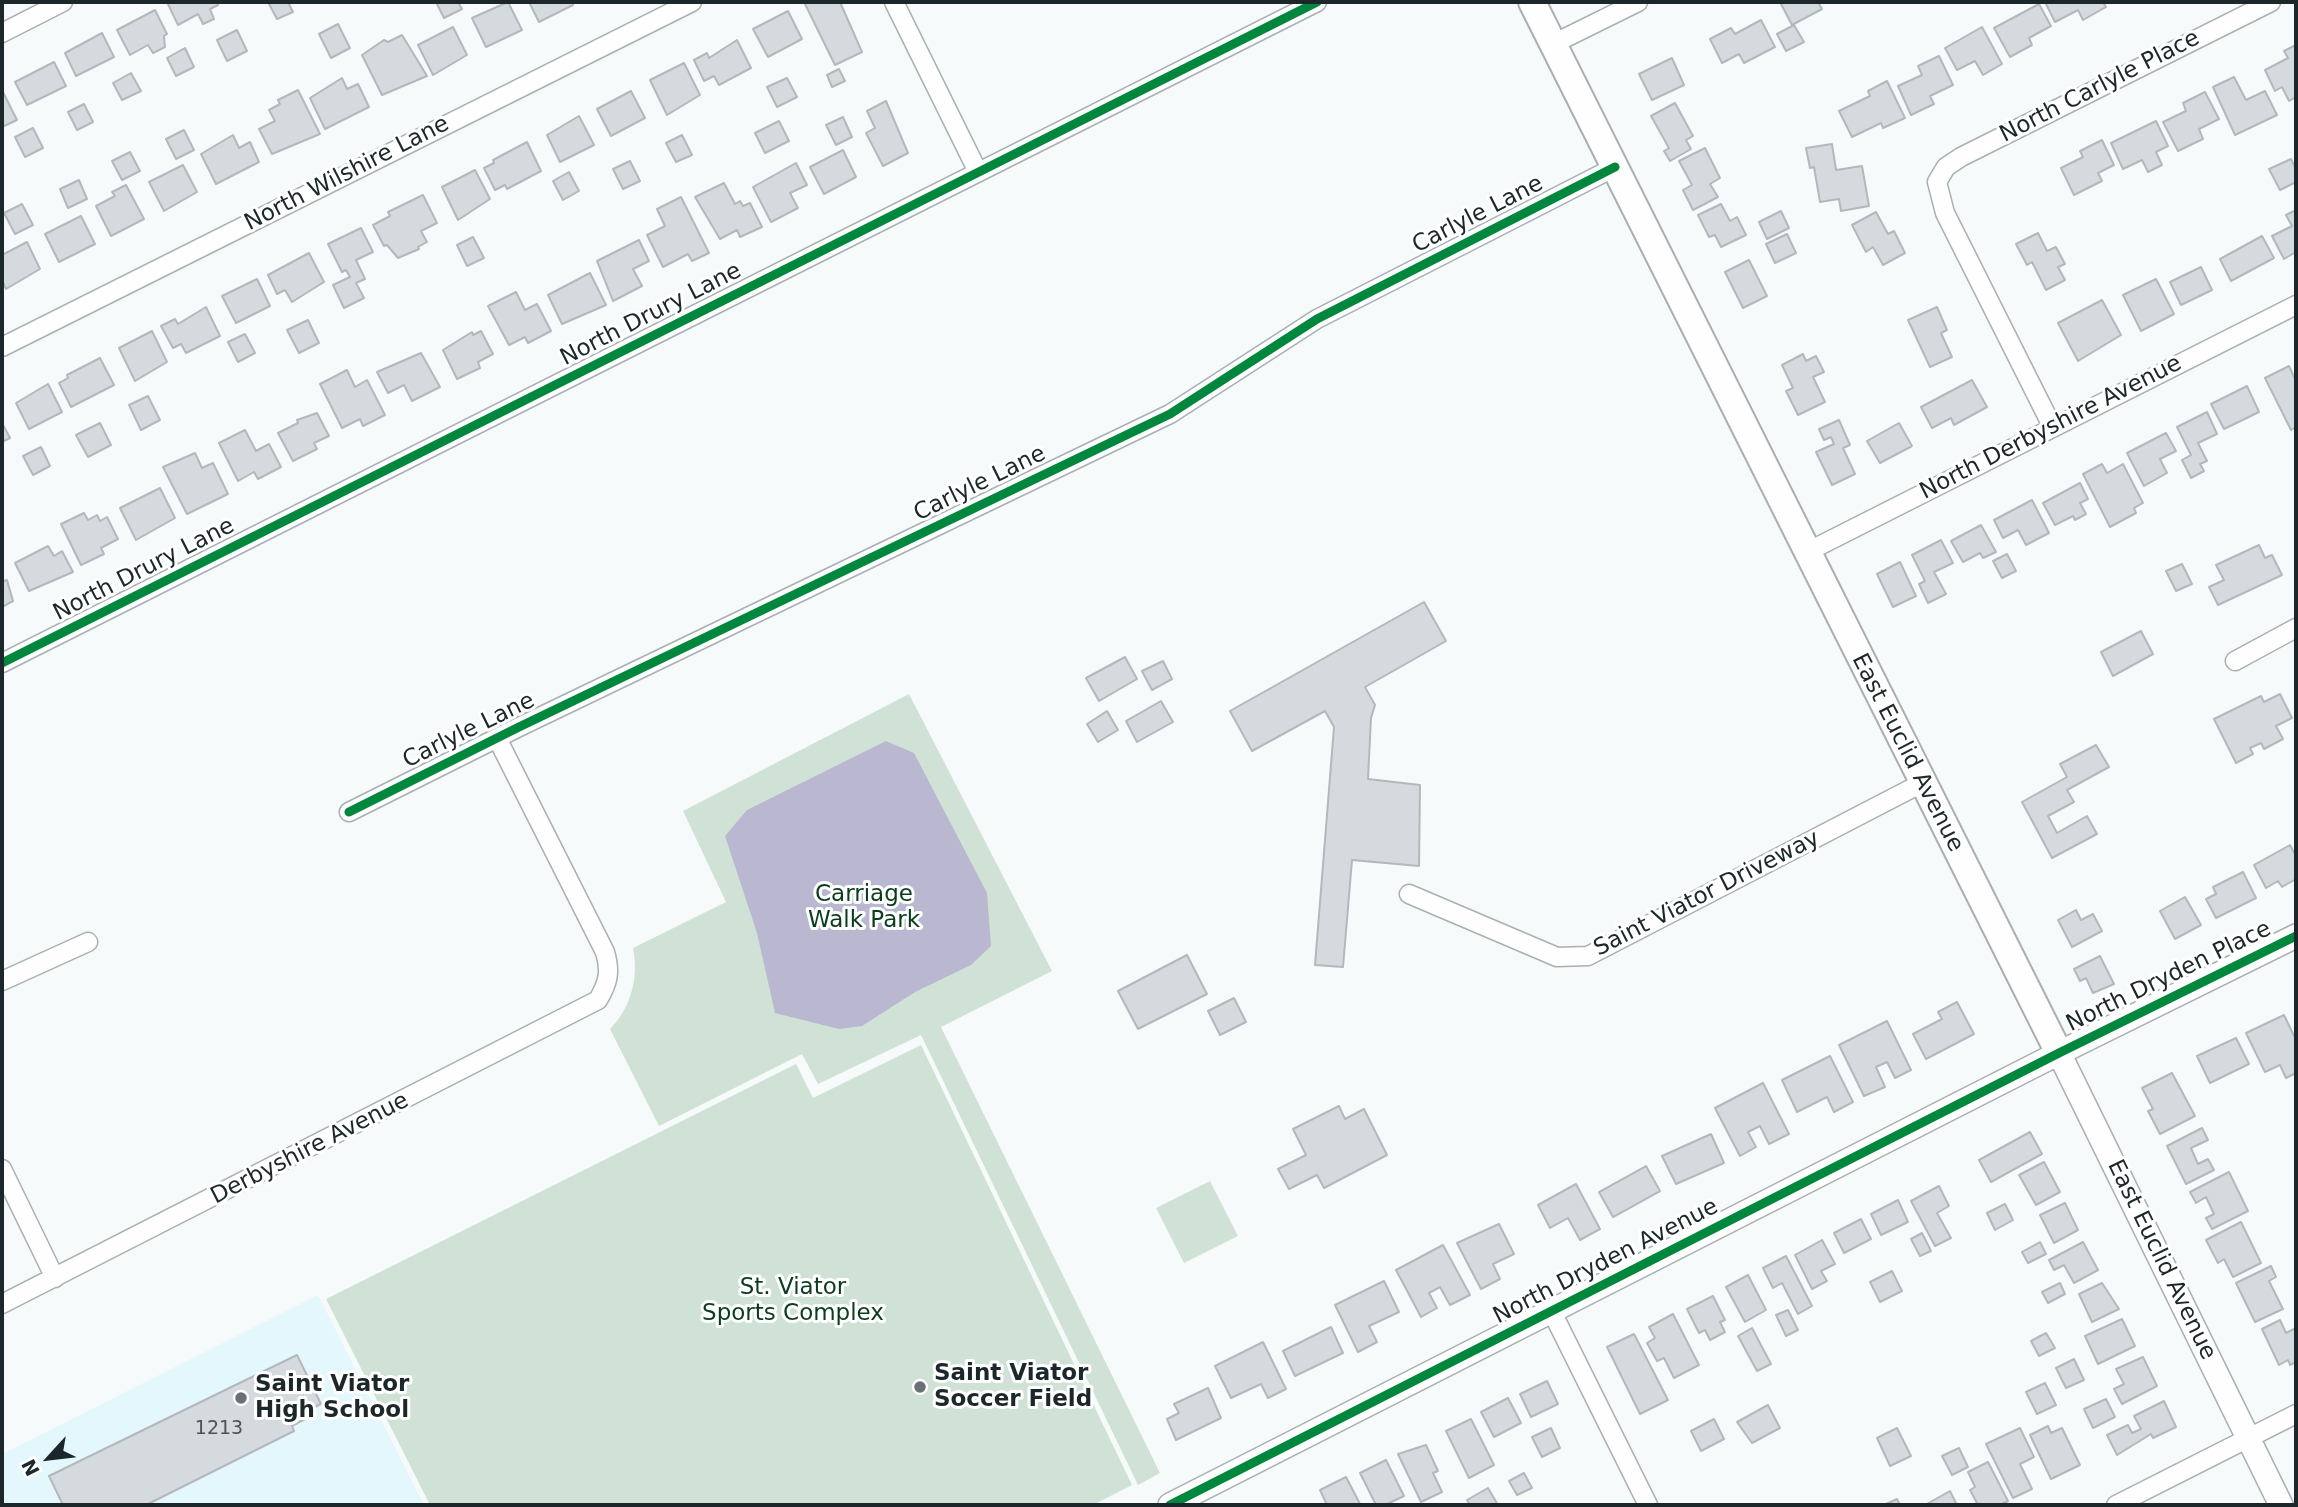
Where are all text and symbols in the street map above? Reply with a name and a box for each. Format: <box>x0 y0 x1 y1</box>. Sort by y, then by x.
street label: North Carlyle Place <box>1996 25 2204 149</box>
street label: North Wilshire Lane <box>240 110 454 238</box>
street label: Carlyle Lane <box>1408 170 1548 260</box>
street label: North Drury Lane <box>556 257 746 373</box>
street label: North Derbyshire Avenue <box>1916 350 2186 506</box>
street label: Carlyle Lane <box>910 440 1050 528</box>
street label: North Drury Lane <box>49 512 239 628</box>
street label: East Euclid Avenue <box>1845 649 1969 857</box>
street label: Carlyle Lane <box>399 687 539 775</box>
street label: Saint Viator Driveway <box>1590 825 1824 963</box>
park label: Carriage Walk Park <box>808 881 920 935</box>
street label: North Dryden Place <box>2062 915 2276 1039</box>
street label: Derbyshire Avenue <box>206 1087 414 1211</box>
street label: East Euclid Avenue <box>2101 1156 2221 1364</box>
street label: North Dryden Avenue <box>1489 1193 1723 1331</box>
park label: St. Viator Sports Complex <box>702 1274 884 1328</box>
place label: Saint Viator Soccer Field <box>934 1360 1092 1414</box>
place label: Saint Viator High School <box>255 1371 409 1425</box>
marker: Saint Viator Soccer Field <box>912 1379 928 1395</box>
marker: Saint Viator High School <box>233 1390 249 1406</box>
house number: 1213 <box>195 1418 243 1440</box>
north arrow <box>14 1423 84 1493</box>
text: N <box>17 1455 44 1480</box>

